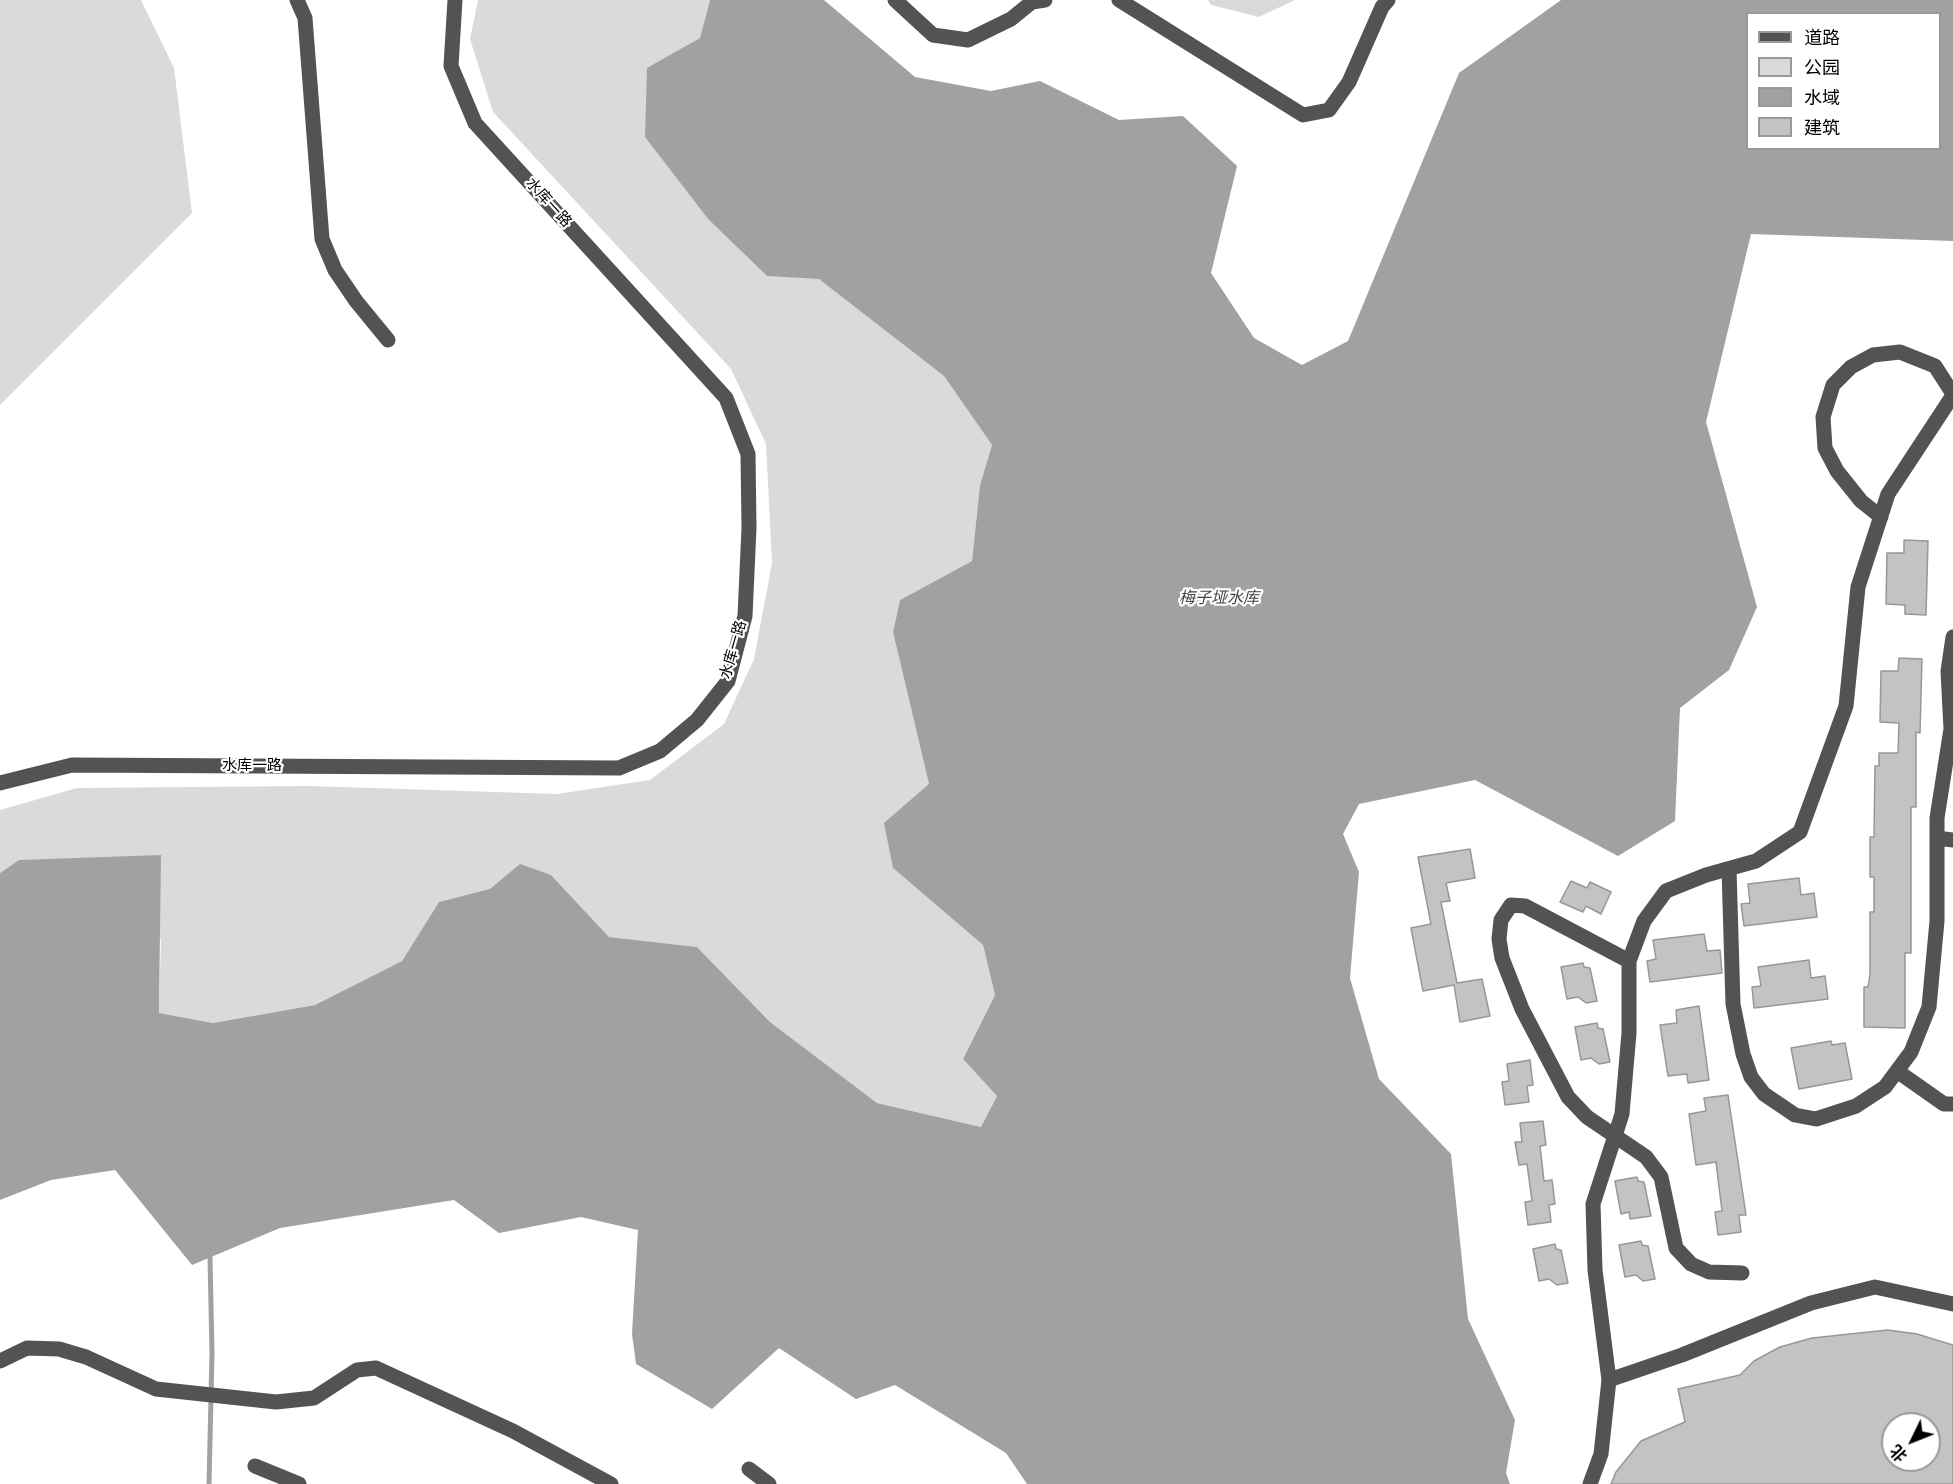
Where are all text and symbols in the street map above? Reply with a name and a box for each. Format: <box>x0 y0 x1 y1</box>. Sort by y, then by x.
legend <box>1746 12 1941 150</box>
text: 道路 <box>1804 25 1840 50</box>
text: 公园 <box>1804 55 1840 80</box>
text: 水域 <box>1804 85 1840 110</box>
text: 建筑 <box>1804 115 1840 140</box>
street label: 水库一路 <box>521 175 575 231</box>
water label: 梅子垭水库 <box>1179 589 1259 609</box>
street label: 水库一路 <box>717 619 751 681</box>
street label: 水库一路 <box>222 757 282 775</box>
north arrow <box>1881 1412 1941 1472</box>
text: 北 <box>1885 1440 1913 1467</box>

